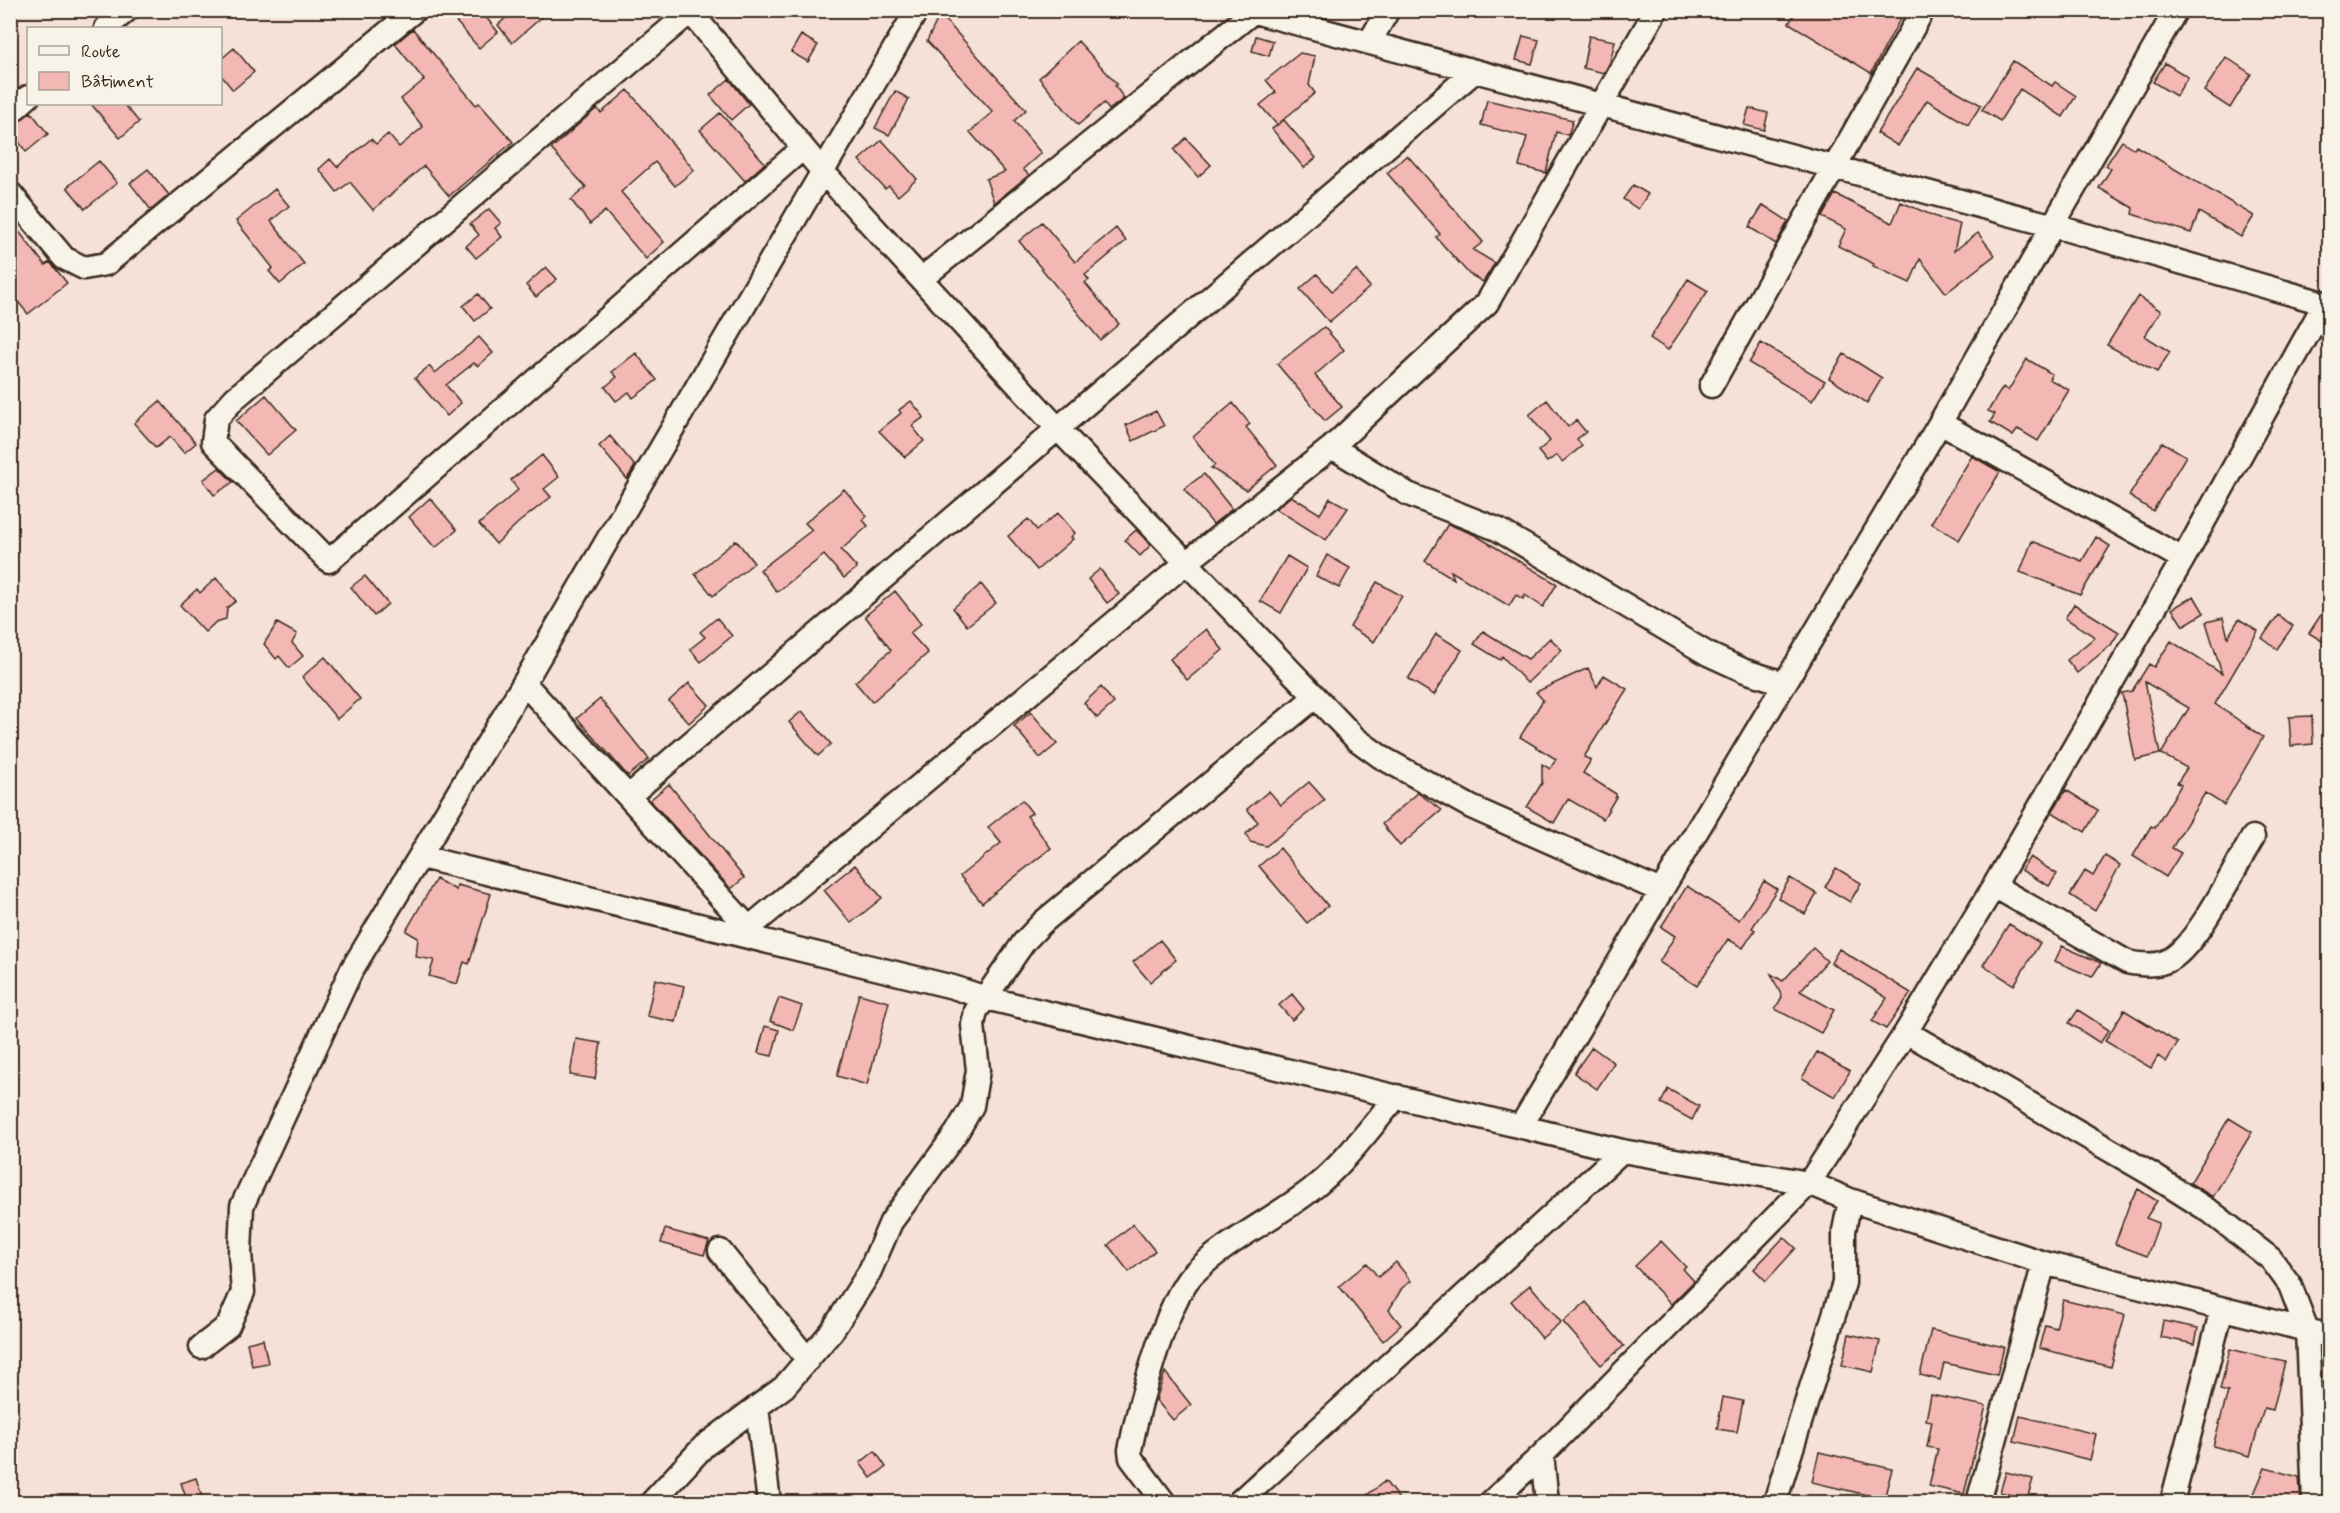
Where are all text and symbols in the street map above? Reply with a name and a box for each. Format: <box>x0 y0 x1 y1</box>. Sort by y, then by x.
legend <box>27 27 222 105</box>
text: Route <box>81 40 120 64</box>
text: Bâtiment <box>81 70 154 94</box>

